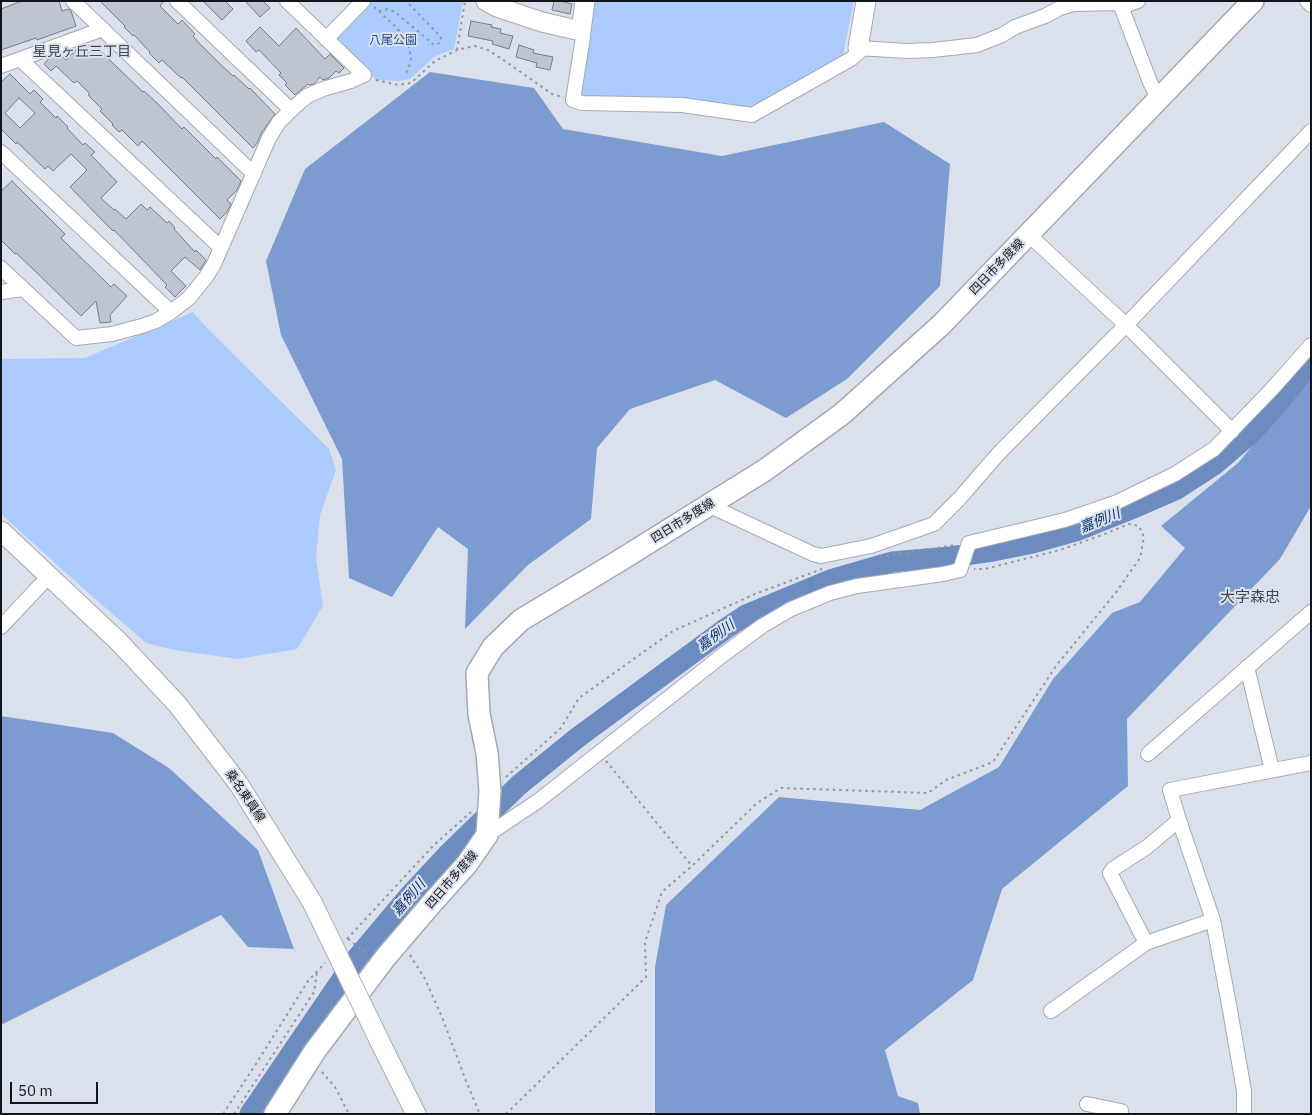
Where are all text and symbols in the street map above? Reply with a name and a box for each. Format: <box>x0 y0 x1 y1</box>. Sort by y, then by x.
park label: 八尾公園 <box>369 34 417 48</box>
district label: 星見ヶ丘三丁目 <box>33 44 131 60</box>
street label: 四日市多度線 <box>967 236 1027 298</box>
street label: 四日市多度線 <box>649 496 717 546</box>
water label: 嘉例川 <box>1077 505 1123 537</box>
district label: 大字森忠 <box>1220 589 1280 607</box>
water label: 嘉例川 <box>694 617 738 655</box>
street label: 桑名東員線 <box>222 767 268 825</box>
street label: 四日市多度線 <box>423 848 481 912</box>
water label: 嘉例川 <box>389 877 429 919</box>
scale bar <box>12 1072 100 1104</box>
text: 50 m <box>18 1081 53 1100</box>

